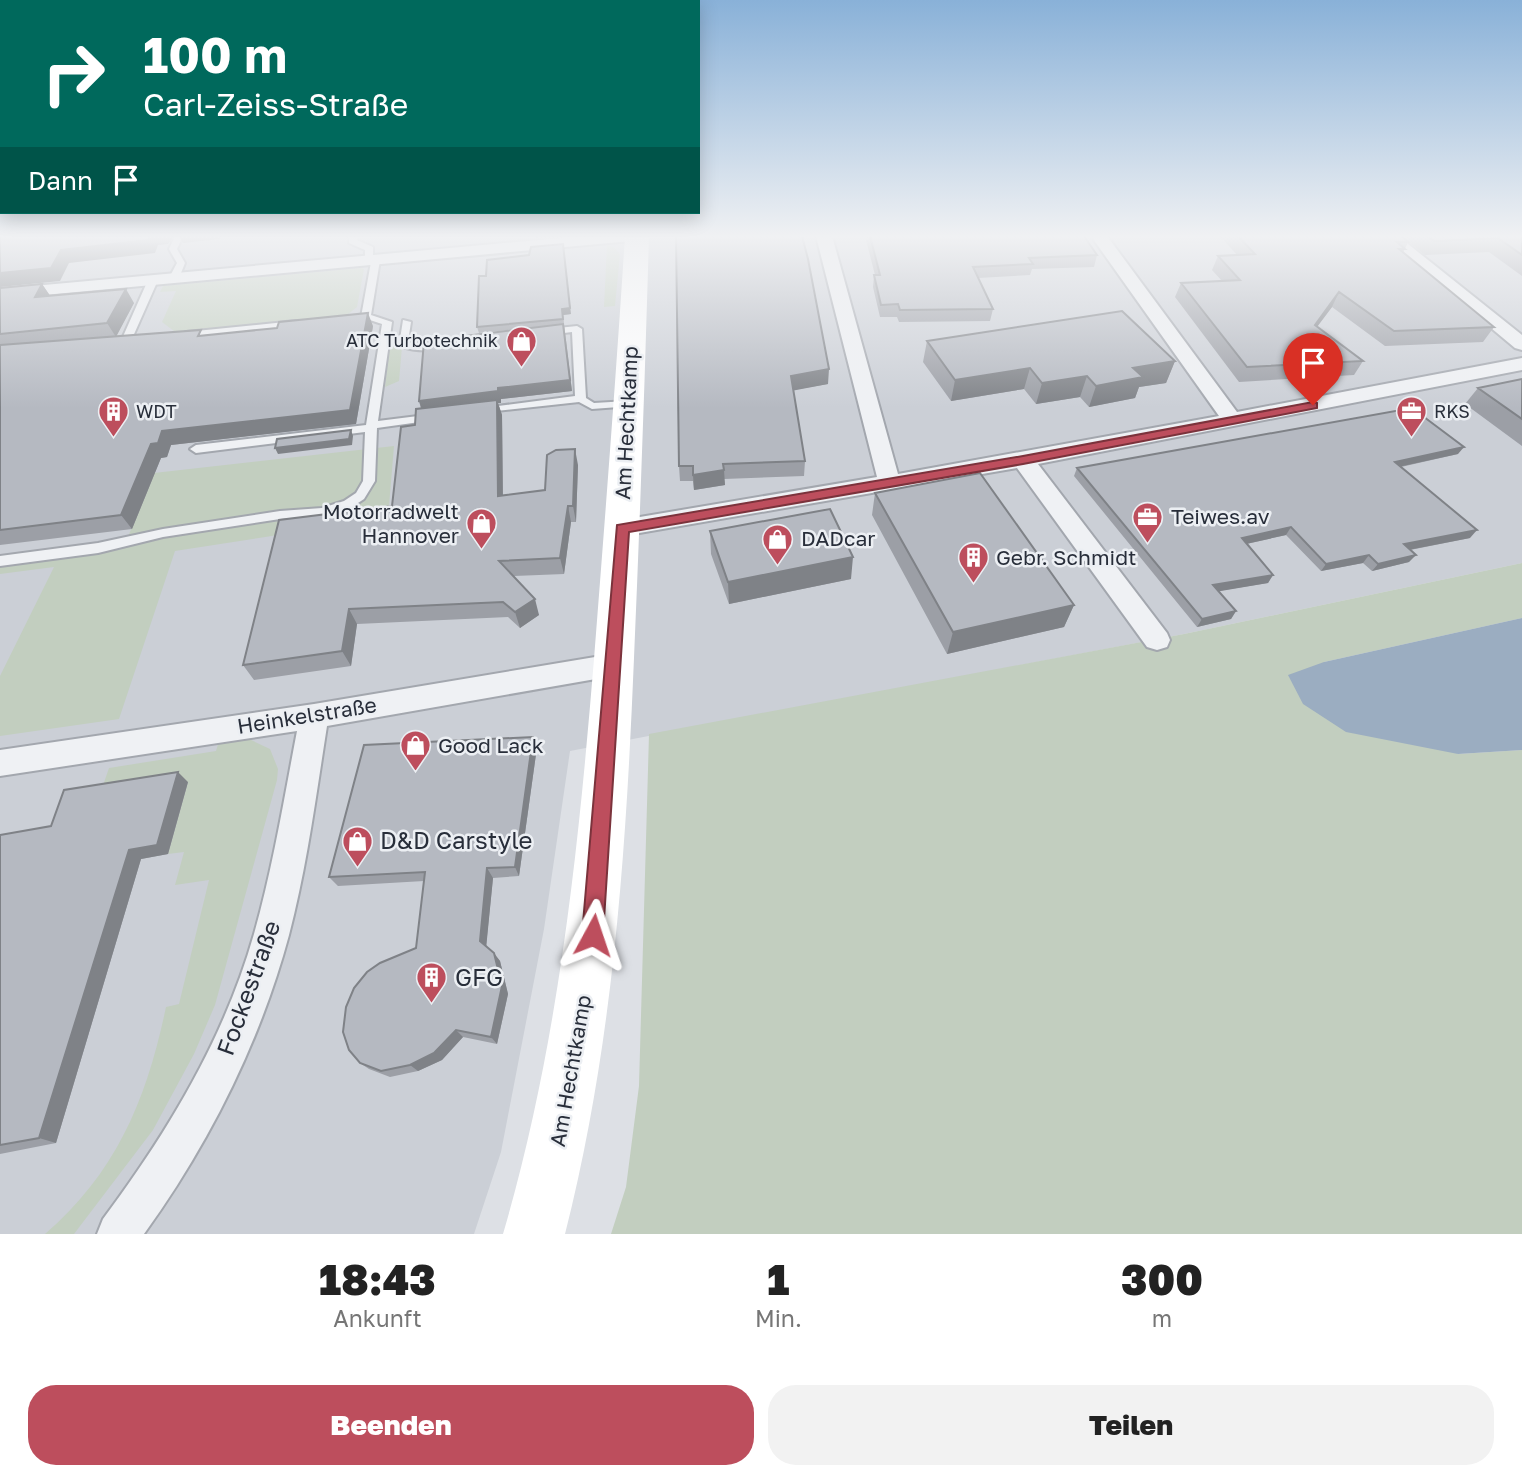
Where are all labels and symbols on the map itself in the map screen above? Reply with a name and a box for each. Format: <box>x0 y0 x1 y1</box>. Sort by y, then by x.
shop icon: ATC Turbotechnik <box>504 324 538 368</box>
place label: ATC Turbotechnik <box>346 329 498 351</box>
pin <box>1283 333 1343 405</box>
street label: Am Hechtkamp <box>609 346 643 500</box>
building icon: WDT <box>96 395 130 439</box>
office icon: RKS <box>1394 395 1428 439</box>
place label: WDT <box>136 400 177 422</box>
place label: RKS <box>1434 400 1470 422</box>
place label: Motorradwelt Hannover <box>323 498 459 548</box>
office icon: Teiwes.av <box>1131 500 1165 544</box>
place label: Teiwes.av <box>1171 503 1270 529</box>
shop icon: Motorradwelt Hannover <box>465 507 499 551</box>
shop icon: DADcar <box>761 522 795 566</box>
place label: DADcar <box>801 525 876 551</box>
building icon: Gebr. Schmidt <box>956 541 990 585</box>
place label: Gebr. Schmidt <box>996 544 1136 570</box>
street label: Heinkelstraße <box>235 691 378 739</box>
shop icon: Good Lack <box>398 729 432 773</box>
place label: Good Lack <box>438 732 544 758</box>
shop icon: D&D Carstyle <box>340 824 374 868</box>
place label: D&D Carstyle <box>380 825 533 854</box>
position arrow <box>556 898 630 972</box>
street label: Fockestraße <box>210 916 285 1059</box>
building icon: GFG <box>415 961 449 1005</box>
place label: GFG <box>455 962 503 991</box>
street label: Am Hechtkamp <box>544 993 596 1149</box>

